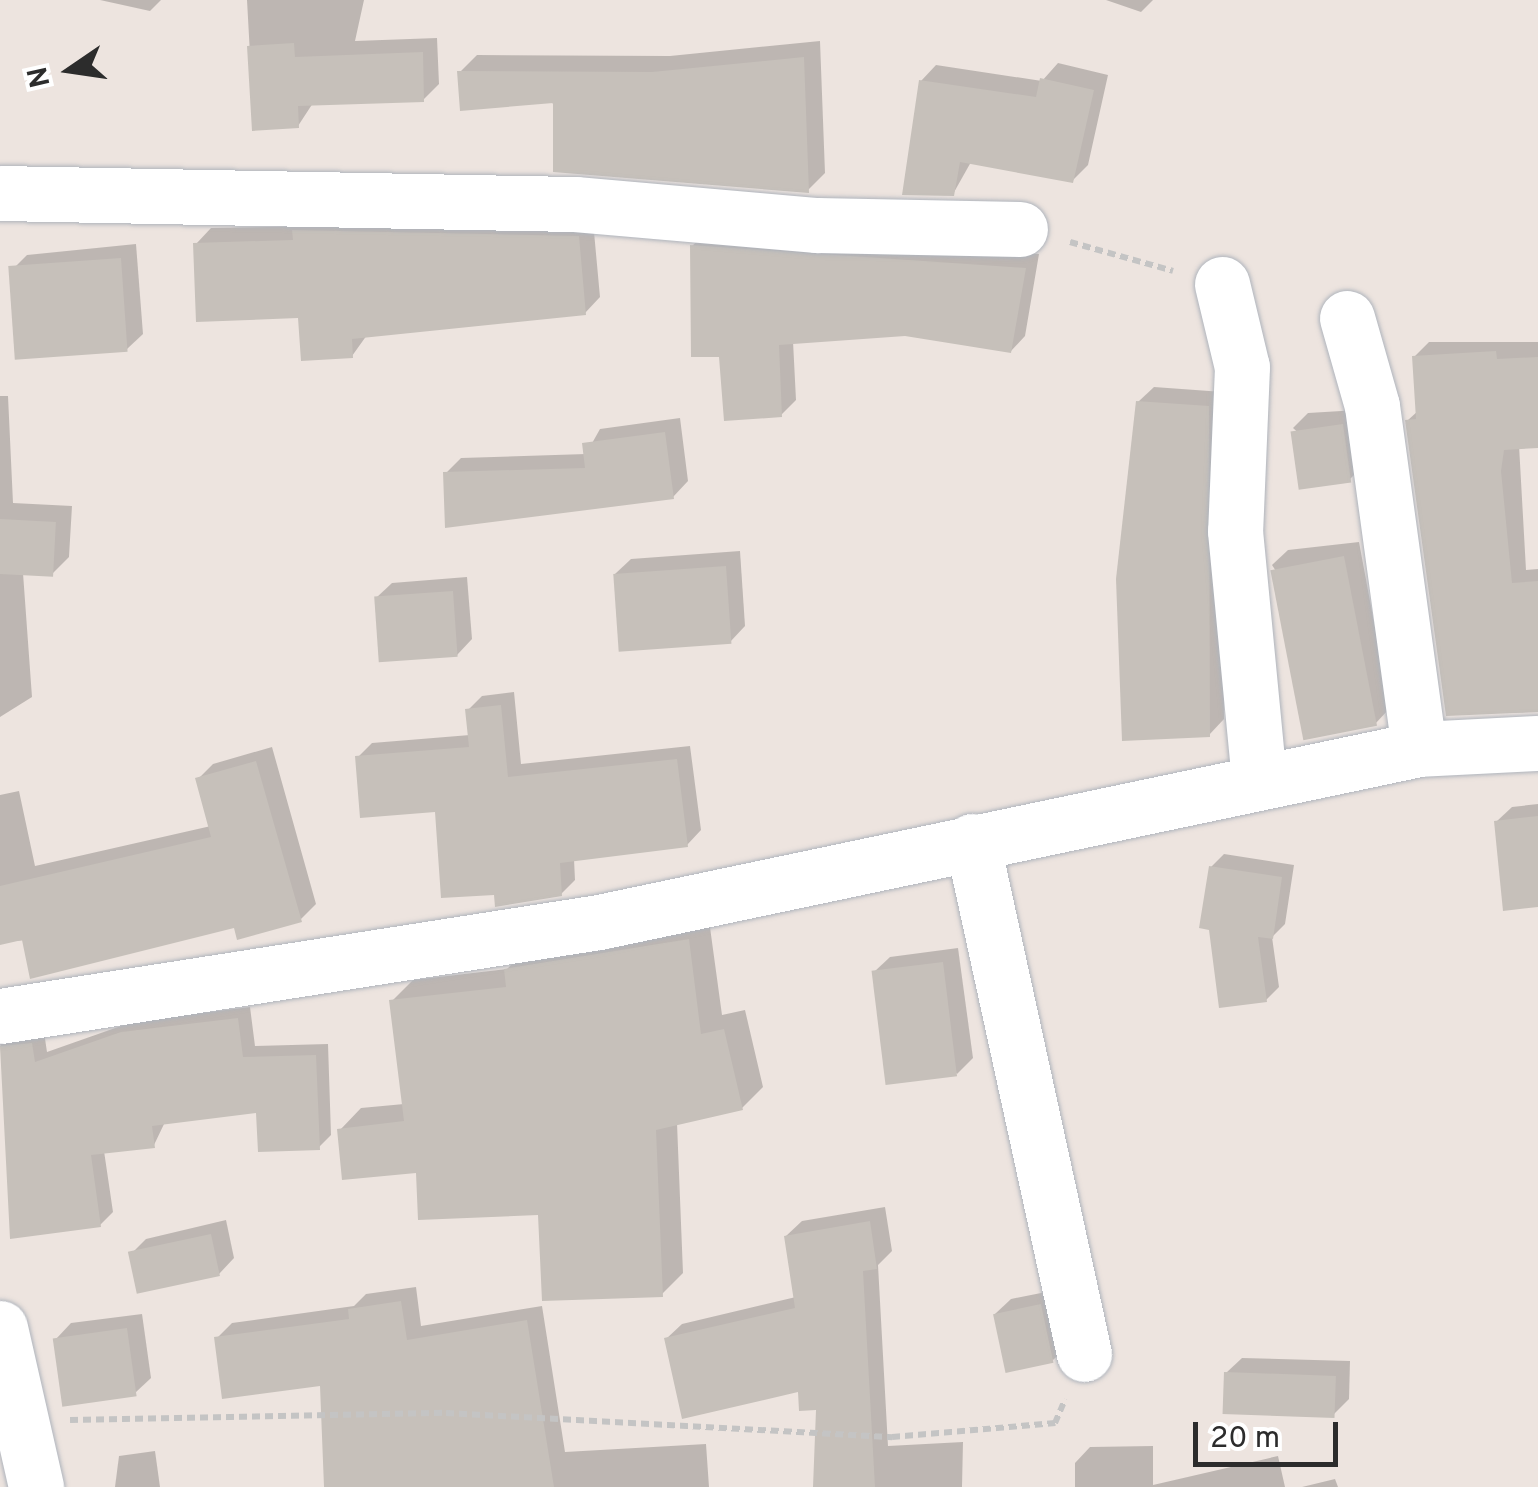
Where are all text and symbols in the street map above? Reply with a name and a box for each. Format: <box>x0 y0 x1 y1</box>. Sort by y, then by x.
north arrow <box>20 20 120 120</box>
text: N <box>21 63 61 91</box>
scale bar <box>1198 1402 1343 1464</box>
text: 20 m <box>1210 1421 1280 1458</box>

